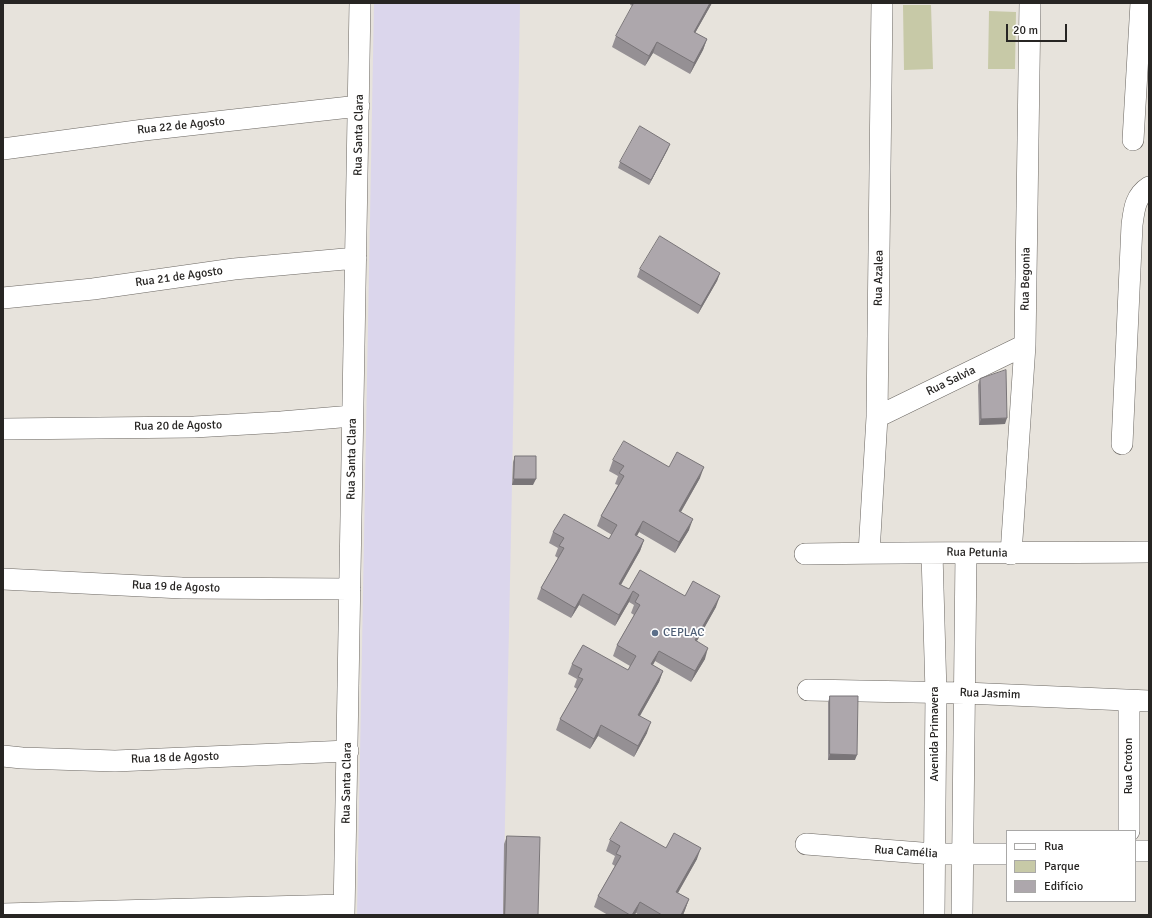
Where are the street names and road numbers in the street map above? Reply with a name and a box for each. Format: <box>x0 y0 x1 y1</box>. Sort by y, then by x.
street label: Rua Santa Clara <box>351 94 367 176</box>
street label: Rua 22 de Agosto <box>136 114 226 138</box>
street label: Rua Begonia <box>1018 247 1034 311</box>
street label: Rua Azalea <box>871 250 887 306</box>
street label: Rua 21 de Agosto <box>134 264 224 290</box>
street label: Rua Salvia <box>924 363 978 399</box>
street label: Rua 20 de Agosto <box>134 418 222 434</box>
street label: Rua Santa Clara <box>344 418 360 500</box>
street label: Rua Petunia <box>946 545 1008 561</box>
street label: Rua 19 de Agosto <box>132 578 220 596</box>
street label: Avenida Primavera <box>928 686 942 782</box>
street label: Rua Jasmim <box>959 686 1021 702</box>
street label: Rua Croton <box>1122 738 1136 794</box>
street label: Rua Santa Clara <box>339 742 355 824</box>
street label: Rua 18 de Agosto <box>131 749 219 767</box>
street label: Rua Camélia <box>874 843 938 861</box>

